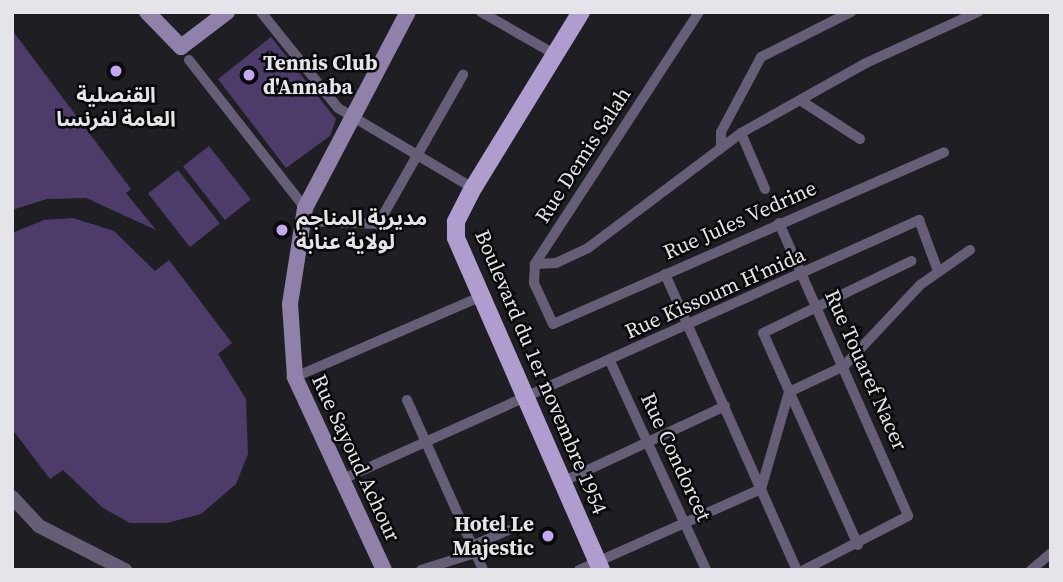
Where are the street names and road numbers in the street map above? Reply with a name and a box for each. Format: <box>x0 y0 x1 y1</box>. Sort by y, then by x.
street label: Rue Demis Salah <box>530 82 636 228</box>
street label: Rue Jules Vedrine <box>659 175 821 265</box>
street label: Boulevard du 1er novembre 1954 <box>470 226 612 518</box>
street label: Rue Kissoum H'mida <box>621 242 809 344</box>
street label: Rue Touaref Nacer <box>819 286 913 454</box>
street label: Rue Sayoud Achour <box>306 370 406 546</box>
street label: Rue Condorcet <box>635 389 717 525</box>

